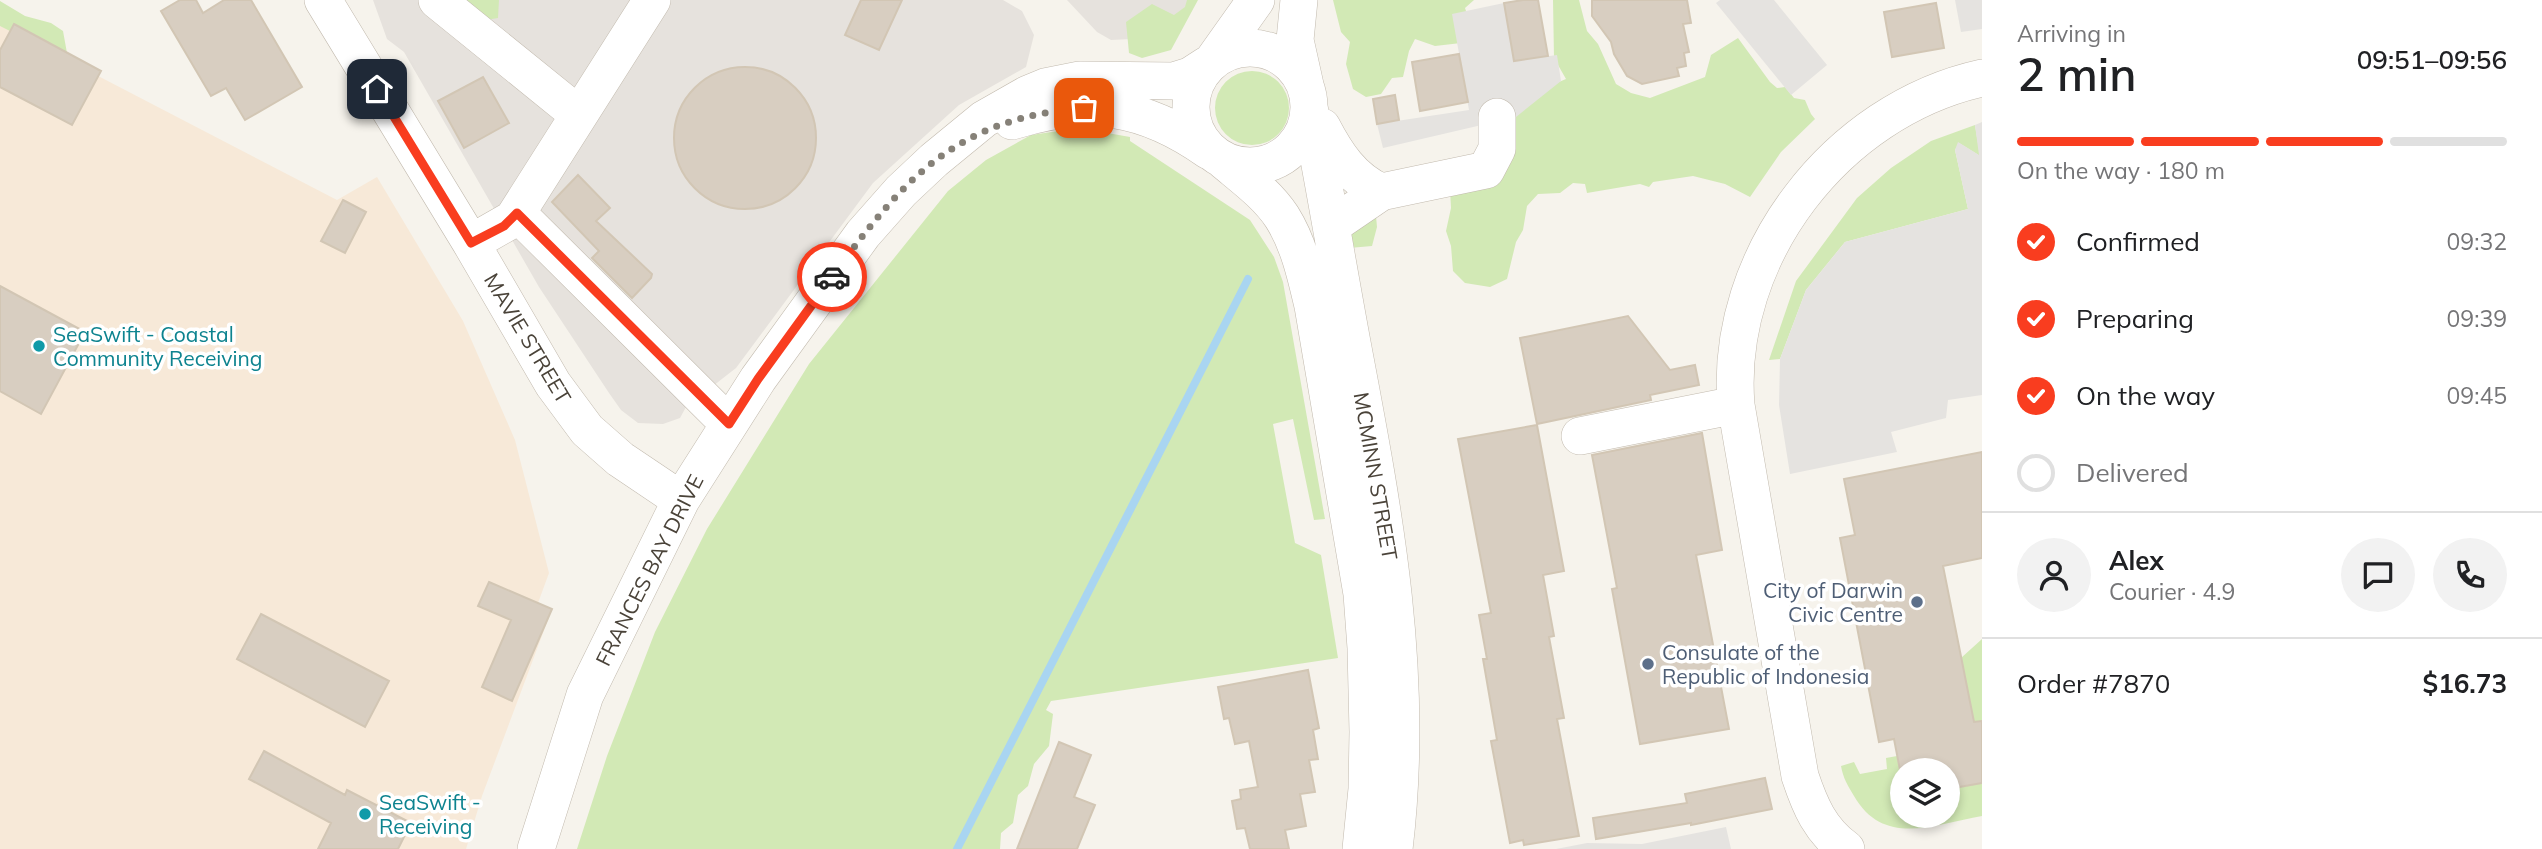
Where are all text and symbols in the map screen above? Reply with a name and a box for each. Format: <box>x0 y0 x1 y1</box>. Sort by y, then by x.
text: Arriving in <box>2017 19 2126 48</box>
text: 09:51–09:56 <box>2357 43 2507 76</box>
text: 2 min <box>2017 45 2136 103</box>
pin <box>347 59 407 119</box>
icon: home <box>358 70 396 108</box>
pin <box>1054 78 1114 138</box>
icon: bag <box>1065 89 1103 127</box>
text: On the way · 180 m <box>2017 156 2225 185</box>
icon: check <box>2017 223 2055 261</box>
text: Confirmed <box>2076 225 2200 258</box>
text: 09:32 <box>2447 227 2507 256</box>
courier <box>797 242 867 312</box>
icon: car <box>813 258 851 296</box>
street label: MAVIE STREET <box>479 268 577 408</box>
icon: check <box>2017 300 2055 338</box>
text: Preparing <box>2076 302 2194 335</box>
text: 09:39 <box>2447 304 2507 333</box>
place label: SeaSwift - Coastal Community Receiving <box>53 321 262 371</box>
marker: SeaSwift - Coastal Community Receiving <box>31 338 47 354</box>
icon: check <box>2017 377 2055 415</box>
text: On the way <box>2076 379 2215 412</box>
text: 09:45 <box>2447 381 2507 410</box>
street label: MCMINN STREET <box>1348 390 1404 562</box>
text: Delivered <box>2076 456 2189 489</box>
street label: FRANCES BAY DRIVE <box>589 470 709 670</box>
button: person <box>2017 538 2091 612</box>
button: chat <box>2341 538 2415 612</box>
button: phone <box>2433 538 2507 612</box>
text: Alex <box>2109 544 2164 577</box>
place label: City of Darwin Civic Centre <box>1763 577 1903 627</box>
text: Courier · 4.9 <box>2109 577 2235 606</box>
marker: City of Darwin Civic Centre <box>1909 594 1925 610</box>
place label: Consulate of the Republic of Indonesia <box>1662 639 1869 689</box>
marker: Consulate of the Republic of Indonesia <box>1640 656 1656 672</box>
text: Order #7870 <box>2017 667 2170 700</box>
text: $16.73 <box>2423 667 2507 700</box>
map controls <box>1890 758 1960 828</box>
button: layers <box>1890 758 1960 828</box>
place label: SeaSwift - Receiving <box>379 789 481 839</box>
marker: SeaSwift - Receiving <box>357 806 373 822</box>

